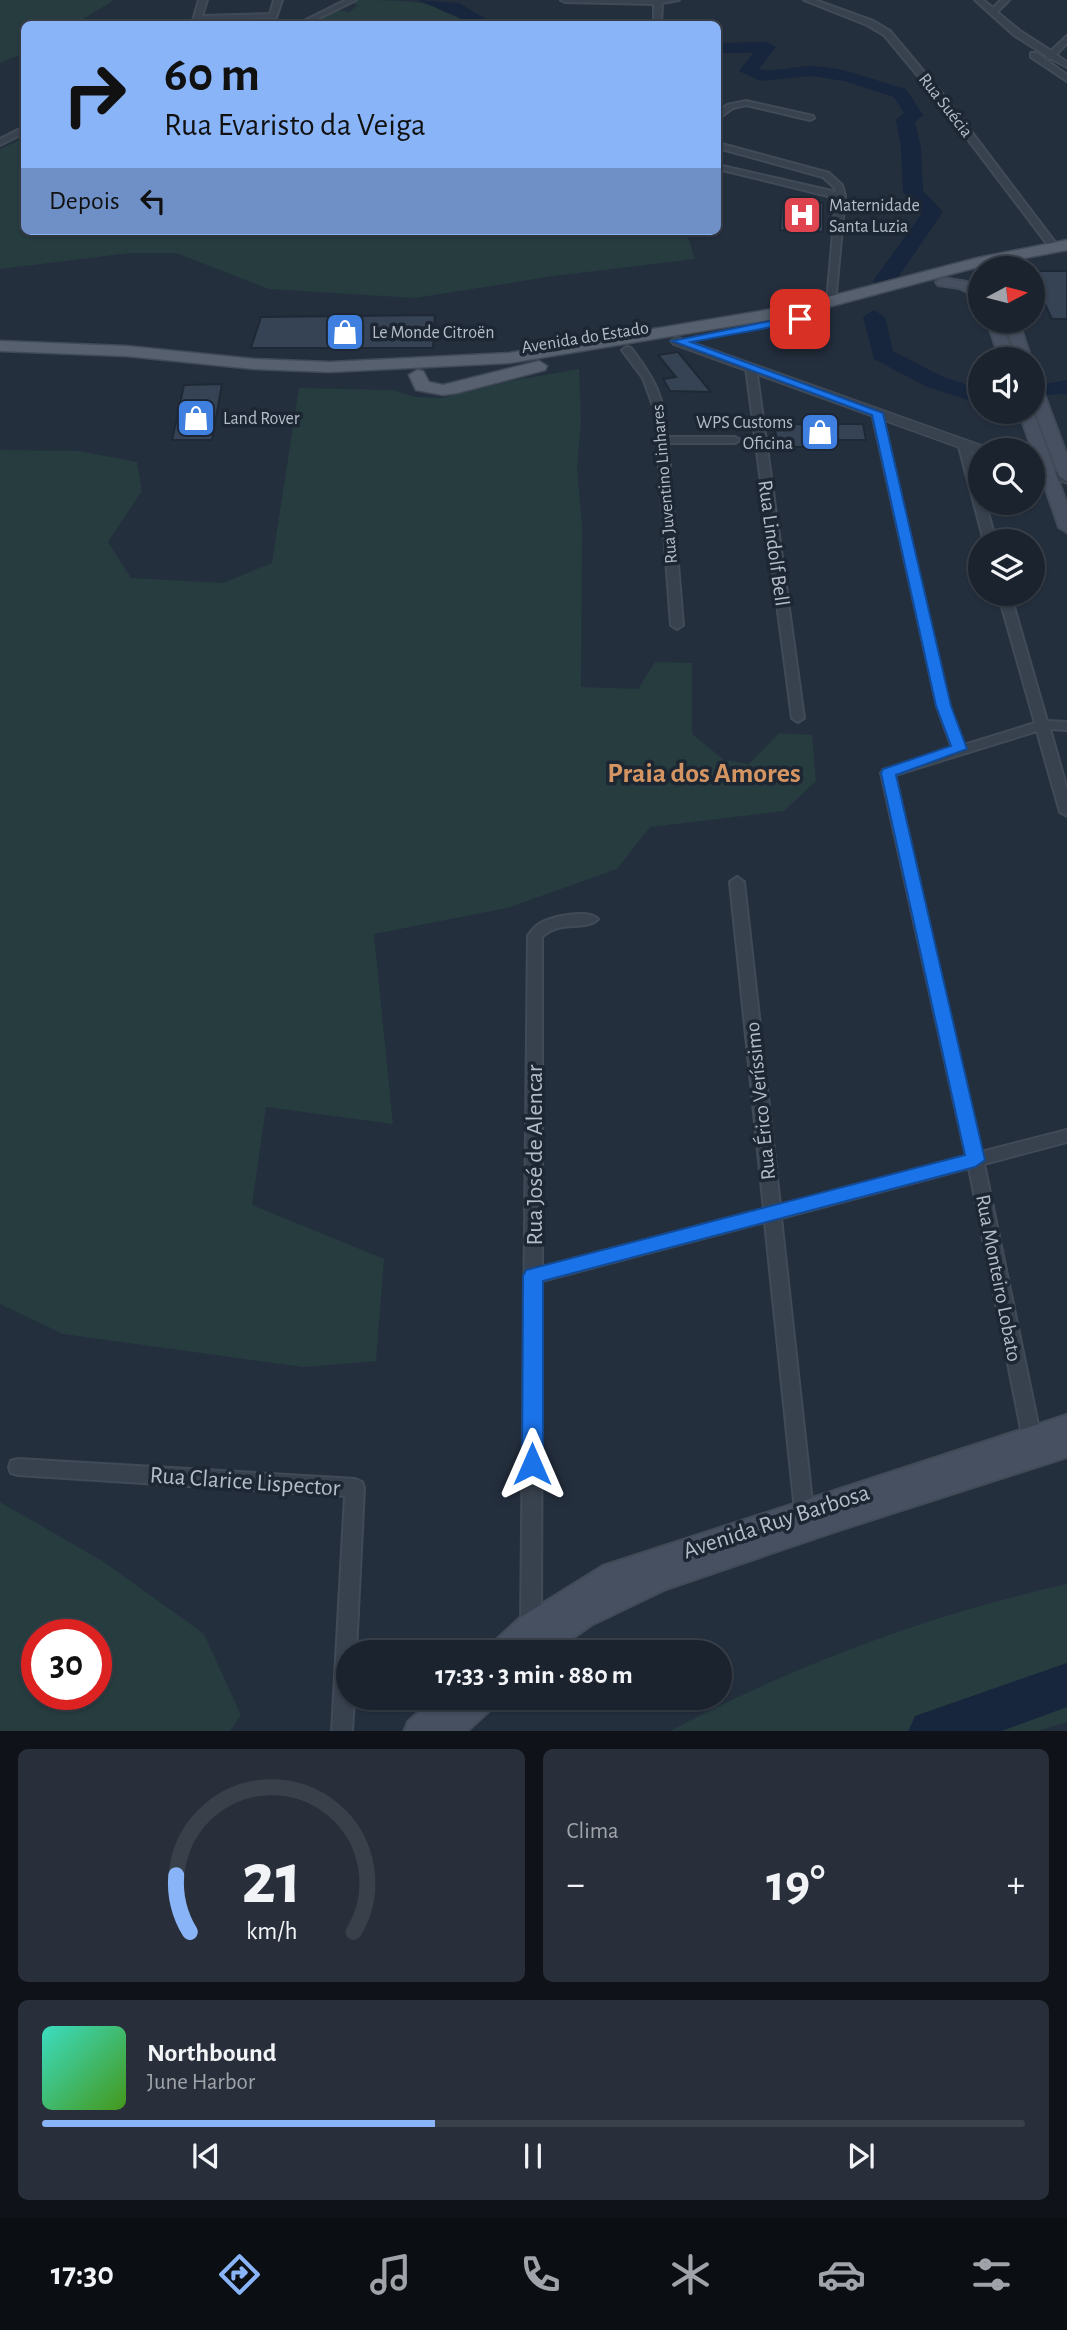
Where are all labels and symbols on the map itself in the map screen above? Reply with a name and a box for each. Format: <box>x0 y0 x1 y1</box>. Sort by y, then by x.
street label: Rua Suécia <box>915 70 976 141</box>
hospital icon: Maternidade Santa Luzia <box>781 194 823 236</box>
place label: Maternidade Santa Luzia <box>829 197 920 236</box>
north arrow <box>968 256 1045 332</box>
pin <box>770 289 830 349</box>
shop icon: Le Monde Citroën <box>324 311 366 353</box>
street label: Avenida do Estado <box>520 319 650 357</box>
place label: Le Monde Citroën <box>372 324 495 342</box>
shop icon: Land Rover <box>175 397 217 439</box>
street label: Rua Juventino Linhares <box>649 403 681 564</box>
place label: Land Rover <box>223 410 300 428</box>
shop icon: WPS Customs Oficina <box>799 411 841 453</box>
place label: WPS Customs Oficina <box>696 414 793 453</box>
street label: Rua Lindolf Bell <box>754 479 793 607</box>
district label: Praia dos Amores <box>607 760 801 788</box>
street label: Rua Érico Veríssimo <box>740 1021 779 1181</box>
street label: Rua José de Alencar <box>523 1064 547 1246</box>
street label: Rua Monteiro Lobato <box>972 1193 1025 1363</box>
position arrow <box>495 1427 569 1501</box>
street label: Rua Clarice Lispector <box>149 1463 341 1501</box>
street label: Avenida Ruy Barbosa <box>680 1480 873 1563</box>
speed limit sign: 30 <box>21 1619 112 1710</box>

